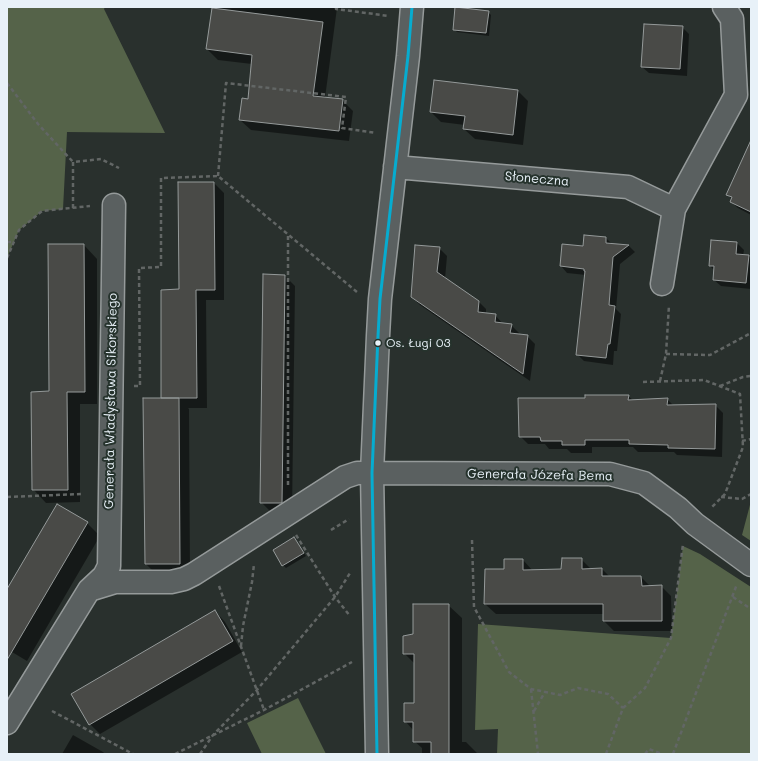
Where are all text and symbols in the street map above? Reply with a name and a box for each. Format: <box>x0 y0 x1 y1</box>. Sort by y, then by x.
street label: Słoneczna <box>504 168 570 190</box>
street label: Generała Władysława Sikorskiego <box>101 293 121 509</box>
place label: Os. Ługi 03 <box>386 336 451 350</box>
marker: Os. Ługi 03 <box>373 338 383 348</box>
street label: Generała Józefa Bema <box>467 466 613 484</box>

